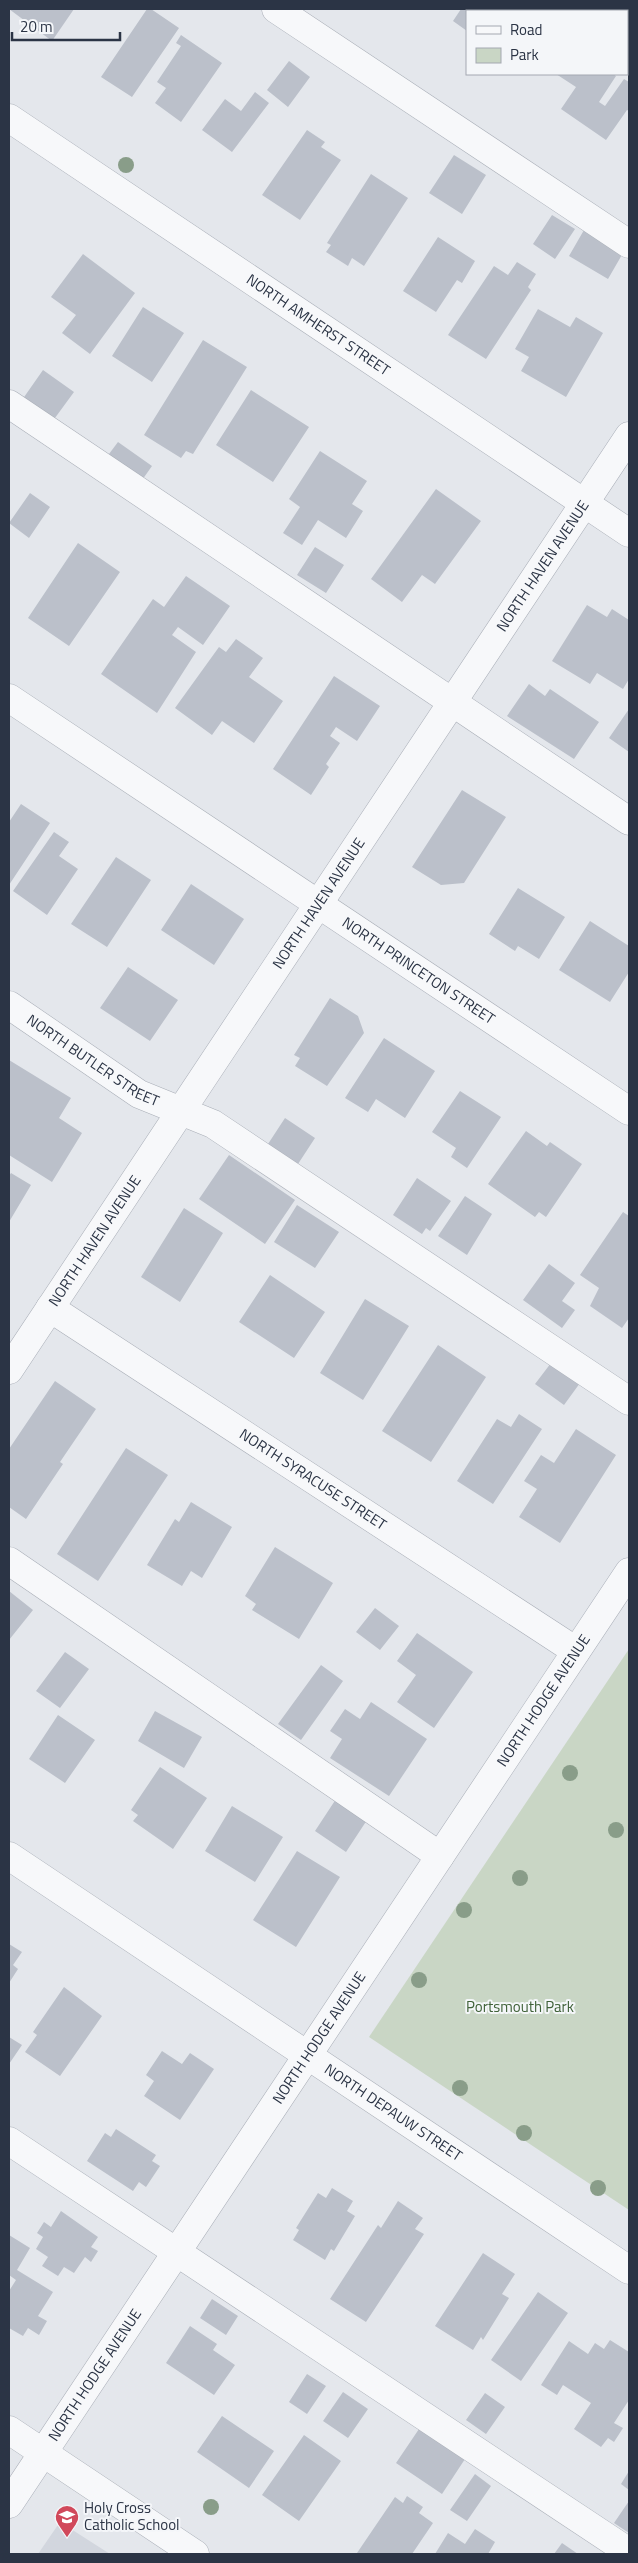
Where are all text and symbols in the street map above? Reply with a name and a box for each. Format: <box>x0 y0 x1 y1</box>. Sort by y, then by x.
scale bar <box>12 10 120 42</box>
legend <box>466 10 628 75</box>
text: 20 m <box>20 15 53 38</box>
text: Road <box>510 18 542 41</box>
text: Park <box>510 43 539 66</box>
street label: NORTH AMHERST STREET <box>242 268 395 381</box>
street label: NORTH HAVEN AVENUE <box>490 496 594 636</box>
street label: NORTH HAVEN AVENUE <box>266 833 370 973</box>
street label: NORTH PRINCETON STREET <box>338 911 500 1030</box>
street label: NORTH BUTLER STREET <box>22 1008 163 1112</box>
street label: NORTH HAVEN AVENUE <box>42 1170 146 1311</box>
street label: NORTH SYRACUSE STREET <box>235 1423 392 1536</box>
street label: NORTH HODGE AVENUE <box>491 1629 596 1771</box>
street label: NORTH HODGE AVENUE <box>266 1967 371 2108</box>
park label: Portsmouth Park <box>466 1995 574 2018</box>
street label: NORTH DEPAUW STREET <box>320 2058 467 2167</box>
street label: NORTH HODGE AVENUE <box>42 2304 147 2445</box>
place label: Holy Cross Catholic School <box>84 2496 180 2536</box>
school or university icon: Holy Cross Catholic School <box>54 2504 80 2538</box>

